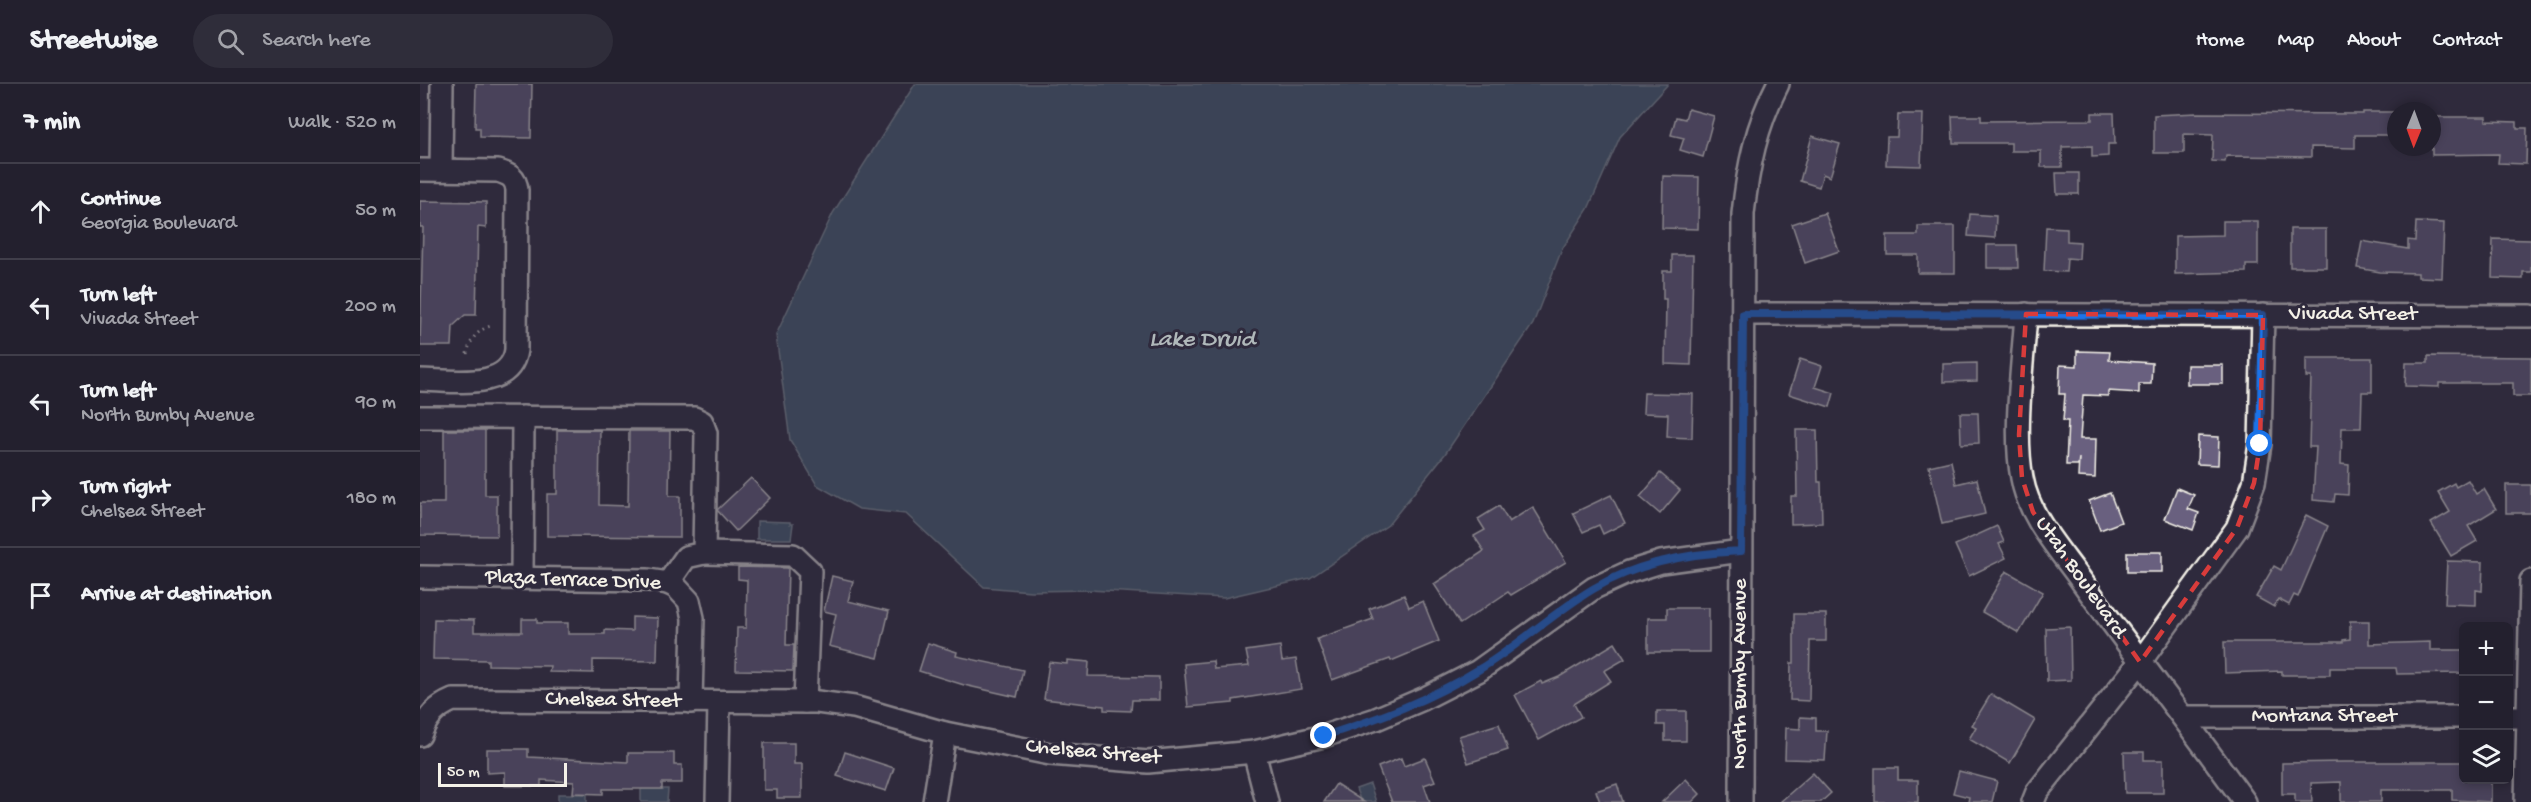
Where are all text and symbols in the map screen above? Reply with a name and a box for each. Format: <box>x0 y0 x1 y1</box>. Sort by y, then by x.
search box <box>193 14 613 68</box>
text: Streetwise <box>30 25 157 58</box>
icon: search <box>214 25 247 58</box>
text: Search here <box>262 28 371 54</box>
text: Home <box>2196 29 2244 54</box>
text: Map <box>2277 29 2314 54</box>
text: About <box>2347 29 2400 54</box>
text: Contact <box>2433 29 2501 54</box>
north arrow <box>2387 102 2441 156</box>
text: 7 min <box>24 108 80 139</box>
text: Walk · 520 m <box>288 112 396 135</box>
text: Continue <box>81 187 161 213</box>
icon: ahead <box>24 195 57 228</box>
text: 50 m <box>355 200 396 223</box>
text: Georgia Boulevard <box>81 213 236 236</box>
text: Turn left <box>81 283 155 309</box>
icon: left <box>24 291 57 324</box>
text: 200 m <box>345 296 396 319</box>
street label: Vivada Street <box>2288 302 2419 328</box>
text: Vivada Street <box>81 309 197 332</box>
water label: Lake Druid <box>1149 326 1258 355</box>
text: Turn left <box>81 379 155 405</box>
icon: left <box>24 387 57 420</box>
text: 90 m <box>356 392 396 415</box>
text: North Bumby Avenue <box>81 405 254 428</box>
route start <box>2246 430 2272 456</box>
text: Turn right <box>81 475 169 501</box>
icon: right <box>24 483 57 516</box>
text: 180 m <box>347 488 396 511</box>
text: Chelsea Street <box>81 501 204 524</box>
street label: Utah Boulevard <box>2028 512 2133 646</box>
street label: Plaza Terrace Drive <box>484 565 662 597</box>
street label: North Bumby Avenue <box>1728 578 1754 769</box>
icon: arrive <box>24 579 57 612</box>
text: Arrive at destination <box>81 582 271 608</box>
map controls <box>2459 622 2513 784</box>
button: + <box>2459 622 2513 676</box>
button: − <box>2459 676 2513 730</box>
street label: Chelsea Street <box>545 687 683 715</box>
street label: Montana Street <box>2252 704 2398 730</box>
route end <box>1310 722 1336 748</box>
button: layers <box>2459 730 2513 784</box>
street label: Chelsea Street <box>1024 734 1164 772</box>
scale bar <box>438 760 567 788</box>
text: 50 m <box>447 764 480 783</box>

